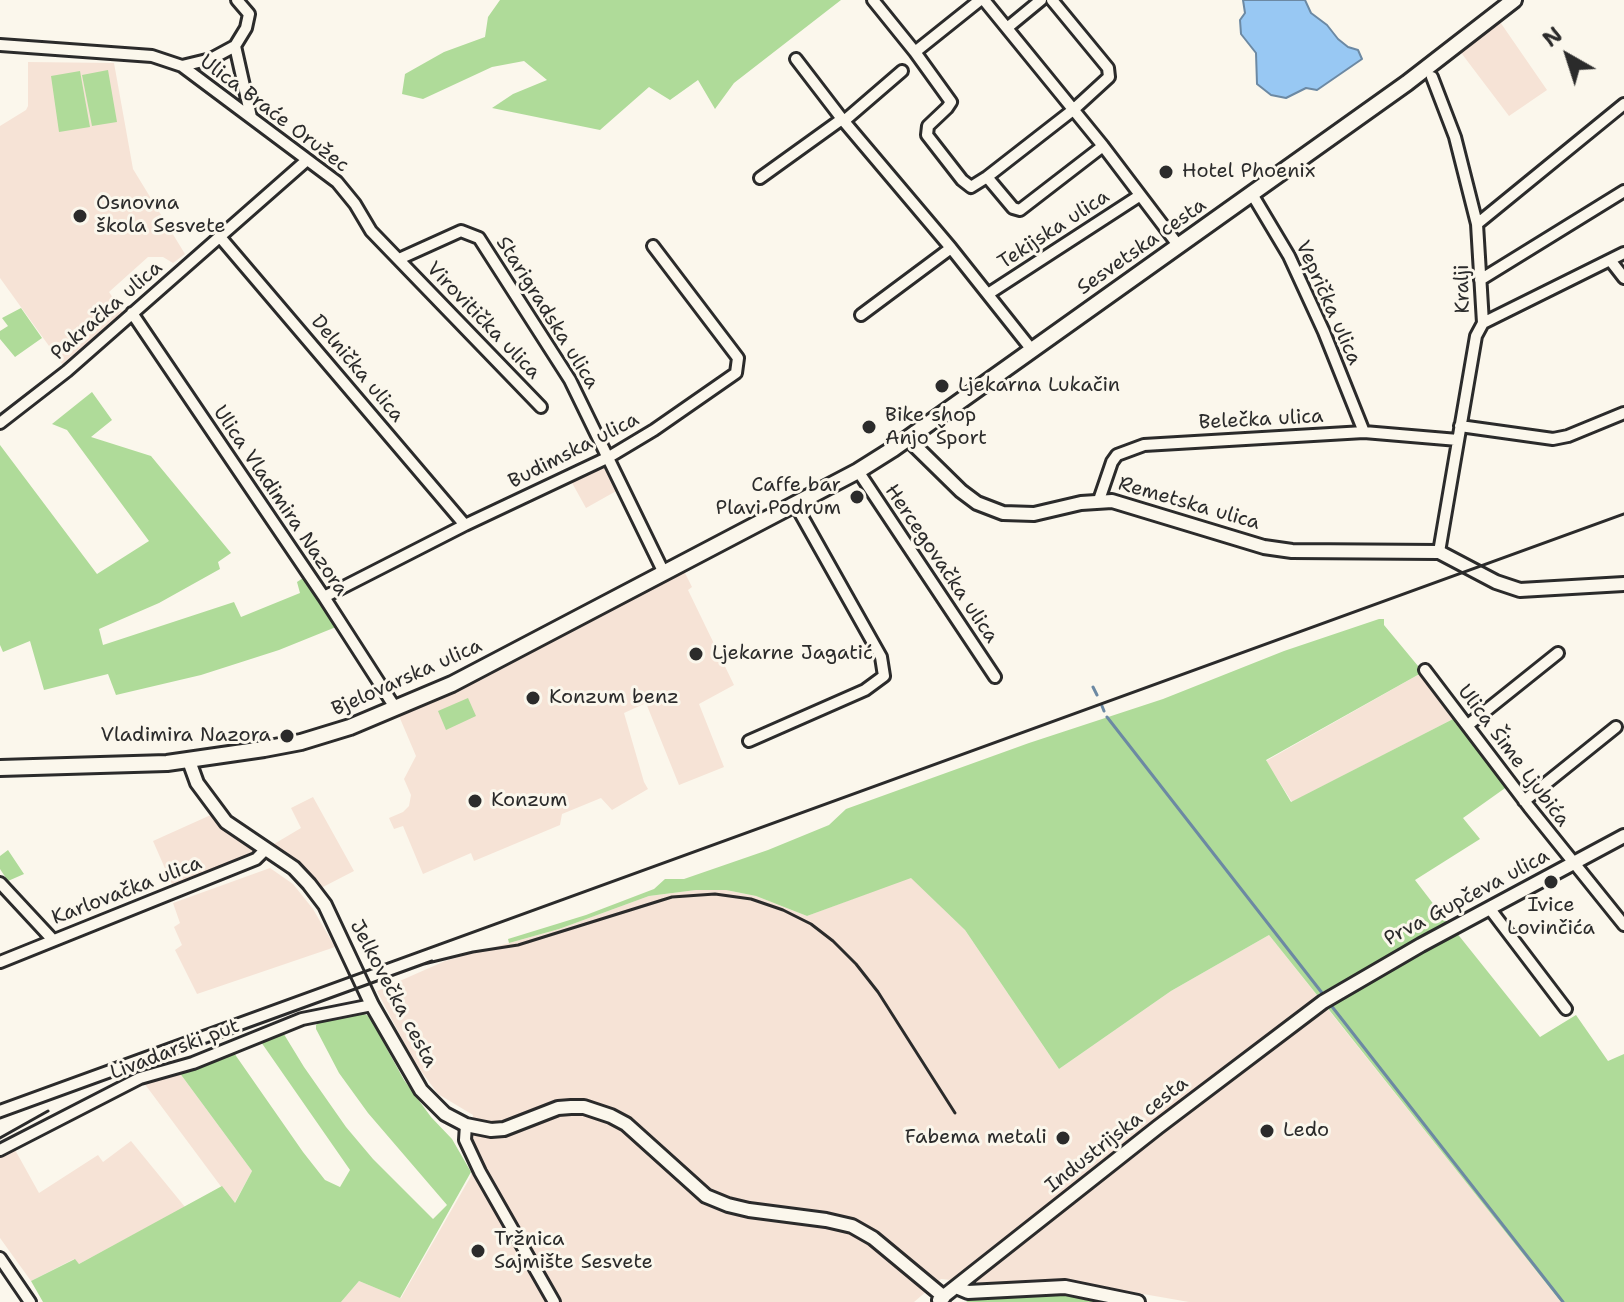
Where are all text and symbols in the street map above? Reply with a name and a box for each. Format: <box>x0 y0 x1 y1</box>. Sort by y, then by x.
north arrow <box>1528 16 1608 96</box>
text: N <box>1537 20 1568 54</box>
street label: Ulica Braće Oružec <box>195 50 353 178</box>
place label: Hotel Phoenix <box>1182 160 1315 184</box>
marker: Hotel Phoenix <box>1157 163 1175 181</box>
street label: Tekijska ulica <box>994 185 1114 275</box>
place label: Osnovna škola Sesvete <box>96 192 226 239</box>
street label: Sesvetska cesta <box>1073 194 1211 300</box>
marker: Osnovna škola Sesvete <box>71 207 89 225</box>
street label: Starigradska ulica <box>490 232 604 394</box>
street label: Veprička ulica <box>1290 237 1366 369</box>
street label: Pakračka ulica <box>46 256 168 366</box>
street label: Virovitička ulica <box>421 257 545 385</box>
street label: Kralji <box>1451 264 1475 314</box>
street label: Delnička ulica <box>305 311 409 427</box>
place label: Ljekarna Lukačin <box>958 374 1120 398</box>
marker: Ljekarna Lukačin <box>933 377 951 395</box>
street label: Ulica Vladimira Nazora <box>207 401 353 601</box>
place label: Bike shop Anjo Šport <box>885 404 987 451</box>
street label: Belečka ulica <box>1198 405 1324 435</box>
street label: Budimska ulica <box>505 408 643 494</box>
marker: Bike shop Anjo Šport <box>860 418 878 436</box>
street label: Remetska ulica <box>1115 472 1263 536</box>
place label: Caffe bar Plavi Podrum <box>715 474 841 521</box>
street label: Hercegovačka ulica <box>879 480 1003 648</box>
marker: Caffe bar Plavi Podrum <box>848 488 866 506</box>
street label: Bjelovarska ulica <box>328 634 486 722</box>
place label: Ljekarne Jagatić <box>712 642 873 666</box>
marker: Ljekarne Jagatić <box>687 645 705 663</box>
street label: Ulica Šime Ljubića <box>1452 680 1574 832</box>
place label: Konzum benz <box>549 686 679 710</box>
marker: Konzum benz <box>524 689 542 707</box>
place label: Vladimira Nazora <box>100 724 271 748</box>
marker: Vladimira Nazora <box>278 727 296 745</box>
place label: Konzum <box>491 789 567 813</box>
marker: Konzum <box>466 792 484 810</box>
street label: Prva Gupčeva ulica <box>1380 844 1554 952</box>
street label: Karlovačka ulica <box>49 851 205 931</box>
marker: Ivice Lovinčića <box>1542 873 1560 891</box>
place label: Ivice Lovinčića <box>1507 894 1595 941</box>
street label: Jelkovečka cesta <box>344 916 442 1072</box>
street label: Livadarski put <box>107 1014 243 1086</box>
street label: Industrijska cesta <box>1041 1072 1193 1198</box>
place label: Ledo <box>1283 1119 1329 1143</box>
marker: Ledo <box>1258 1122 1276 1140</box>
place label: Fabema metali <box>905 1126 1047 1150</box>
marker: Fabema metali <box>1054 1129 1072 1147</box>
place label: Tržnica Sajmište Sesvete <box>494 1228 653 1275</box>
marker: Tržnica Sajmište Sesvete <box>469 1242 487 1260</box>

